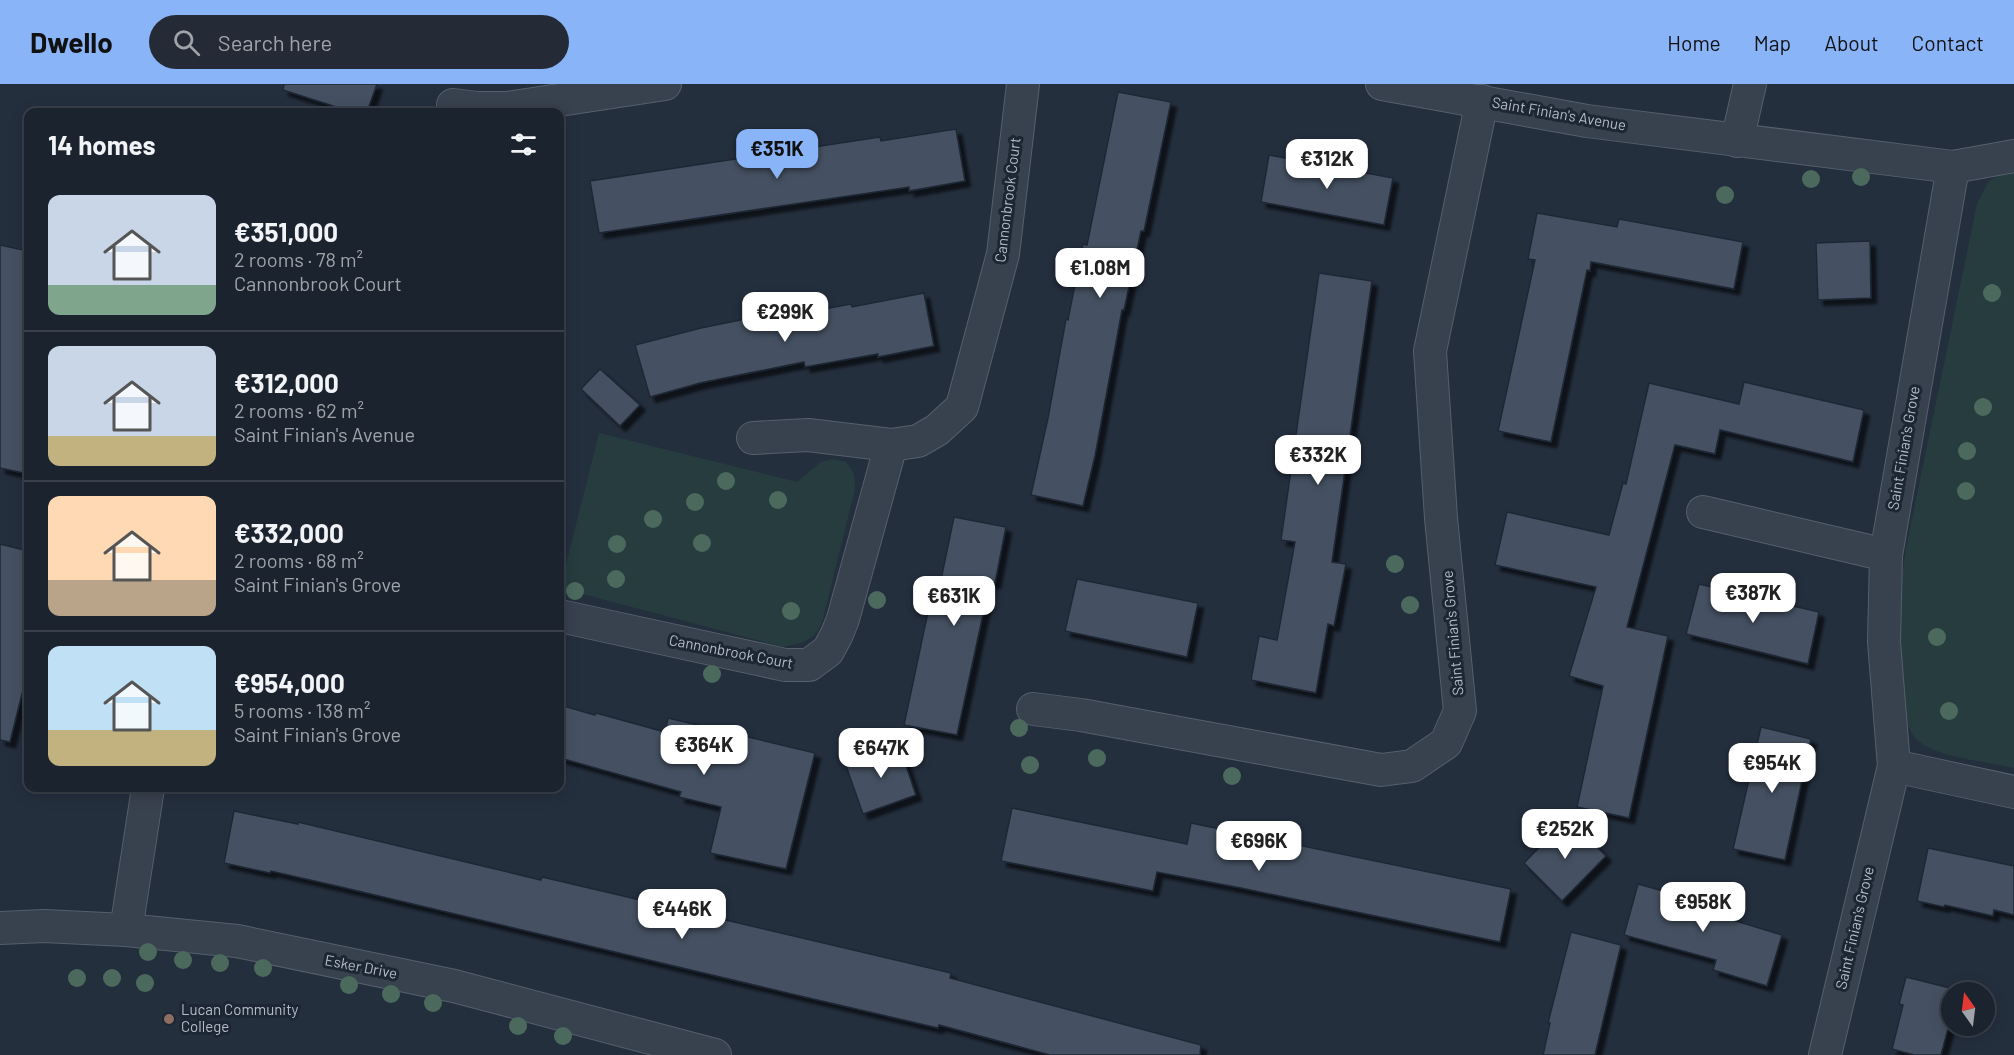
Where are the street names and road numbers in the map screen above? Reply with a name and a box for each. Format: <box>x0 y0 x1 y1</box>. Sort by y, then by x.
street label: Saint Finian's Avenue <box>1491 92 1628 134</box>
street label: Cannonbrook Court <box>990 136 1024 263</box>
street label: Saint Finian's Grove <box>1883 384 1923 511</box>
street label: Saint Finian's Grove <box>1438 570 1466 696</box>
street label: Cannonbrook Court <box>668 630 795 672</box>
street label: Saint Finian's Grove <box>1831 865 1877 991</box>
street label: Esker Drive <box>323 950 399 982</box>

